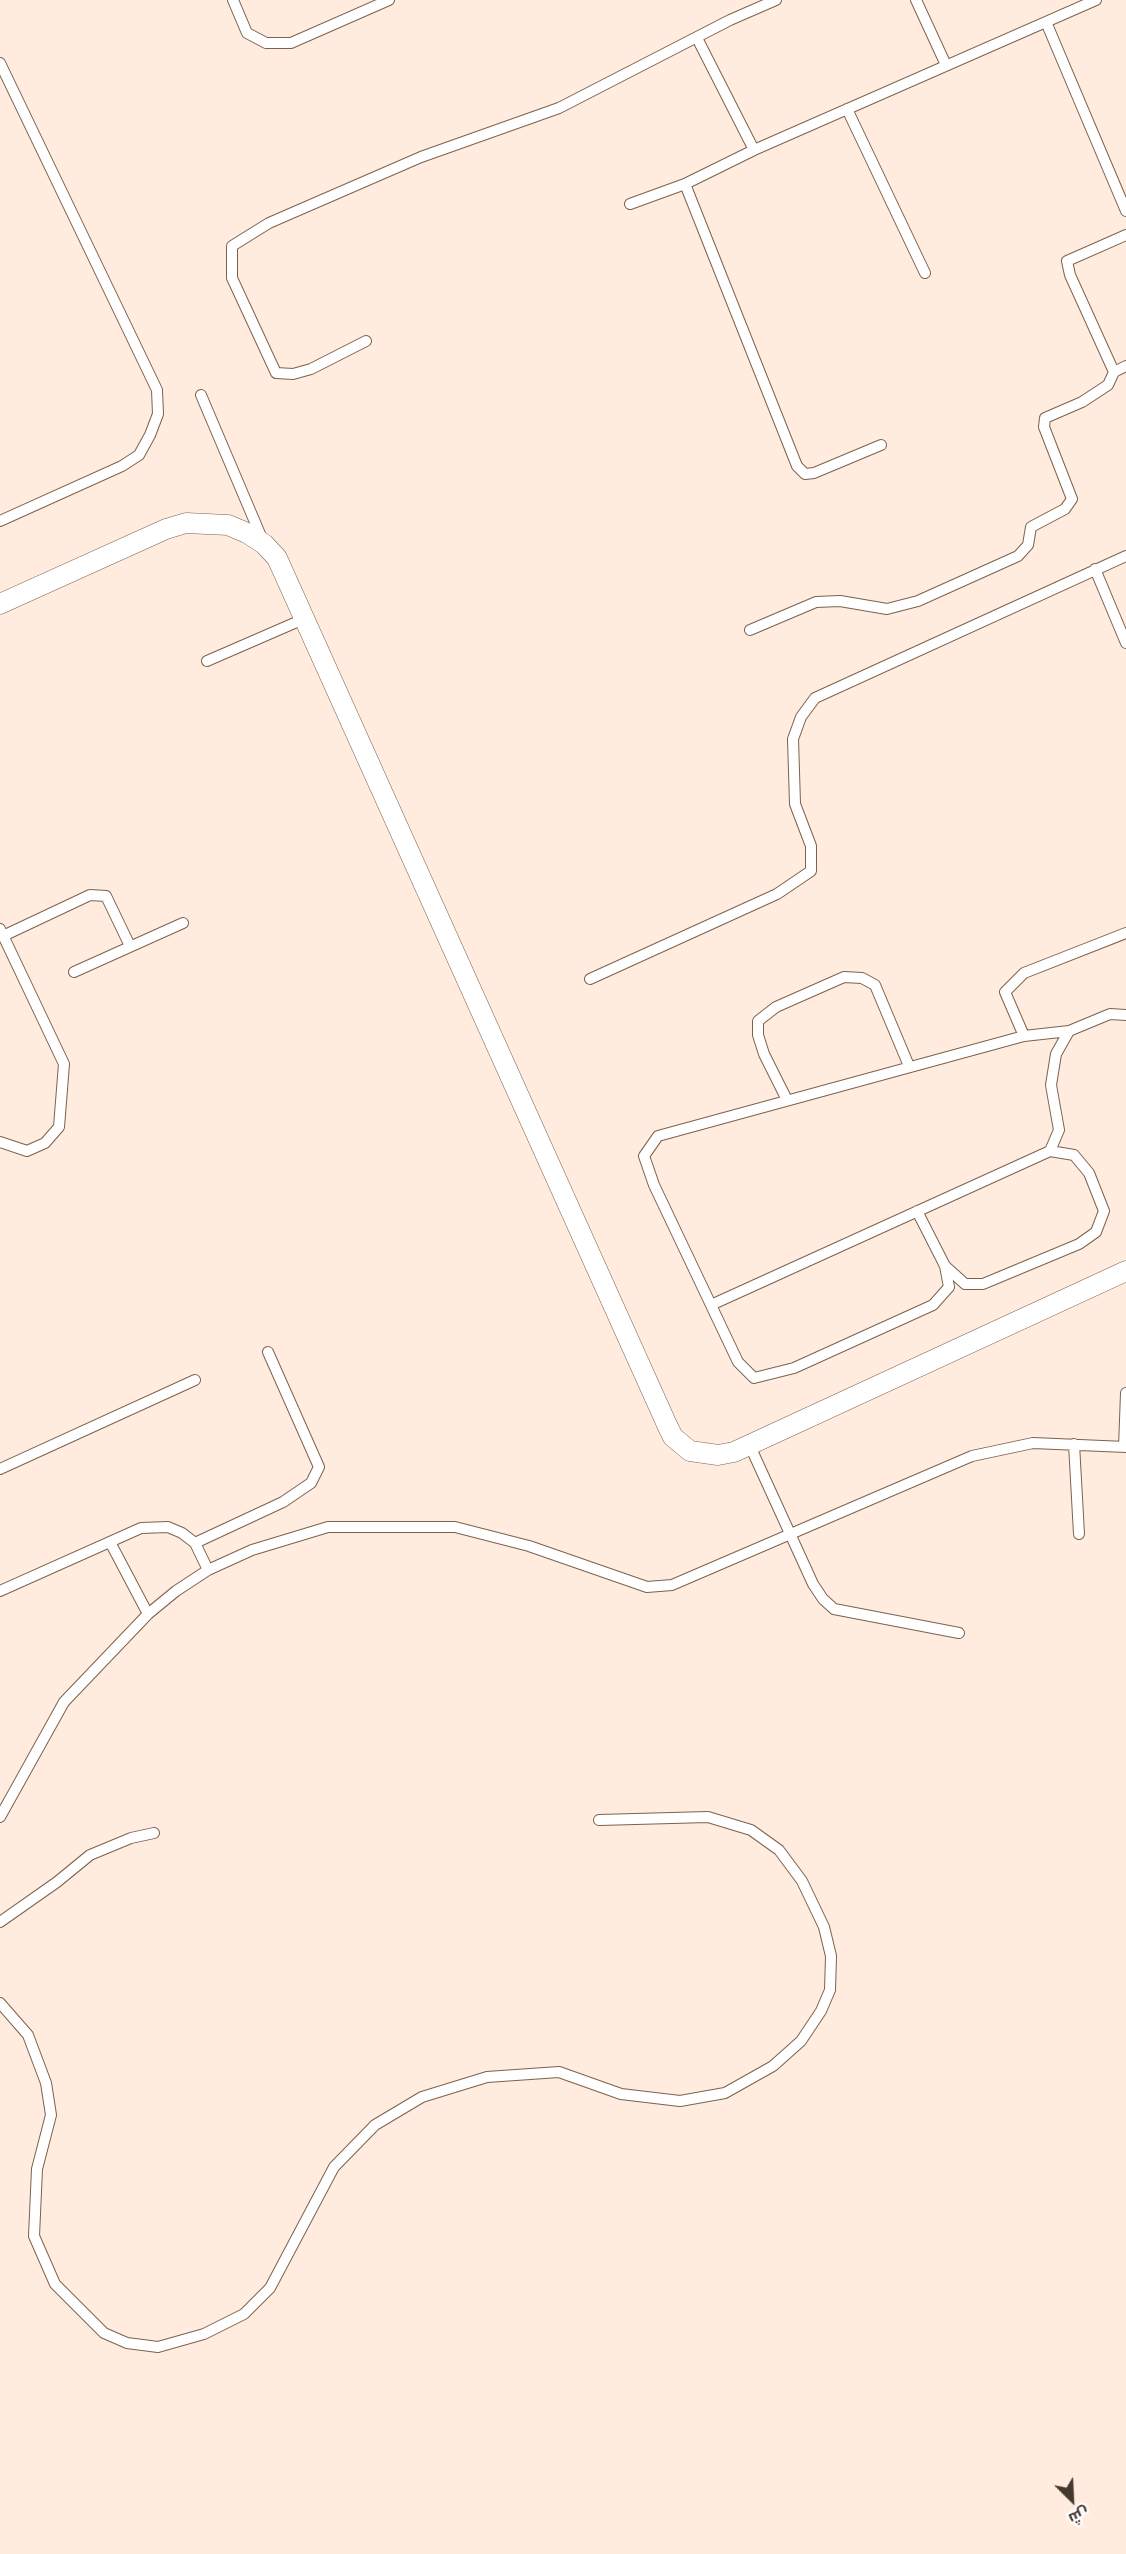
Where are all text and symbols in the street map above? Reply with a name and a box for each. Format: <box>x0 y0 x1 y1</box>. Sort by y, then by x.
north arrow <box>1042 2470 1102 2530</box>
text: ش <box>1065 2502 1093 2531</box>

